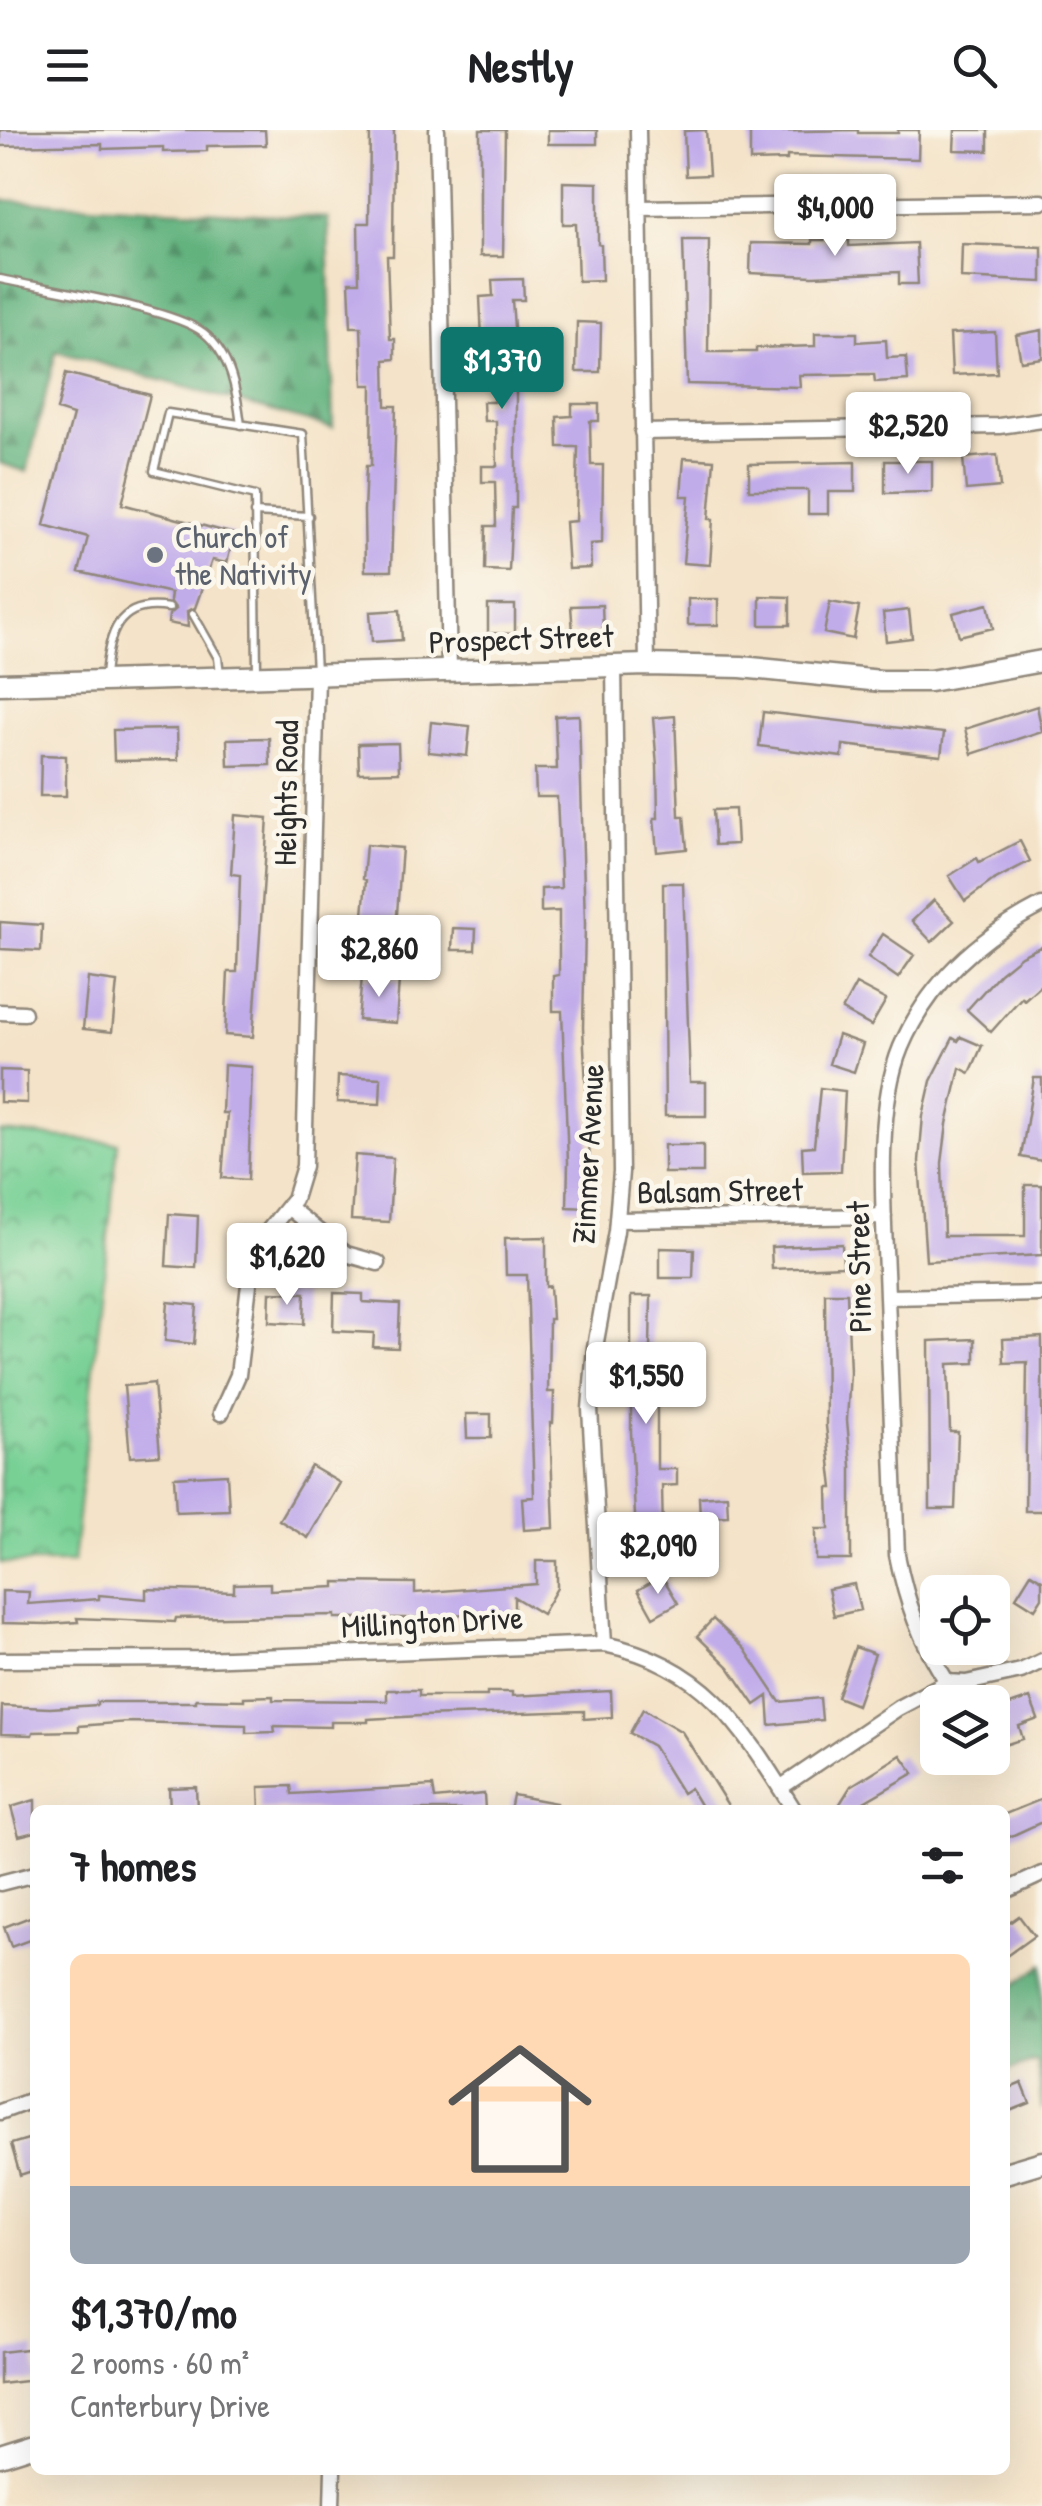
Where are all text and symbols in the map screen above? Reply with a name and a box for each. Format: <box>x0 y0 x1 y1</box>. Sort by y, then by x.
text: Nestly <box>468 35 574 96</box>
icon: menu <box>40 38 95 93</box>
icon: search <box>947 38 1002 93</box>
pin: $4,000 <box>754 174 916 259</box>
text: $4,000 <box>796 185 874 228</box>
pin: $1,370 <box>421 327 583 412</box>
text: $1,370 <box>463 338 541 381</box>
pin: $2,520 <box>827 392 989 477</box>
text: $2,520 <box>868 403 948 446</box>
place label: Church of the Nativity <box>175 515 312 595</box>
marker: Church of the Nativity <box>144 544 166 566</box>
street label: Prospect Street <box>428 614 615 663</box>
street label: Heights Road <box>263 720 308 866</box>
pin: $2,860 <box>298 915 460 1000</box>
text: $2,860 <box>340 926 418 969</box>
street label: Zimmer Avenue <box>561 1062 614 1245</box>
street label: Balsam Street <box>637 1168 804 1213</box>
street label: Pine Street <box>836 1200 881 1333</box>
pin: $1,620 <box>206 1223 368 1308</box>
text: $1,620 <box>249 1234 325 1277</box>
pin: $1,550 <box>565 1342 727 1427</box>
text: $1,550 <box>608 1353 684 1396</box>
pin: $2,090 <box>577 1512 739 1597</box>
text: $2,090 <box>619 1523 697 1566</box>
map controls <box>920 1575 1010 1775</box>
button: locate <box>920 1575 1010 1665</box>
street label: Millington Drive <box>340 1595 524 1648</box>
button: layers <box>920 1685 1010 1775</box>
text: 7 homes <box>70 1837 196 1894</box>
icon: filters <box>915 1838 970 1893</box>
icon: home <box>430 2019 610 2199</box>
text: $1,370/mo <box>70 2284 237 2341</box>
text: 2 rooms · 60 m² <box>70 2341 249 2384</box>
text: Canterbury Drive <box>70 2384 270 2427</box>

